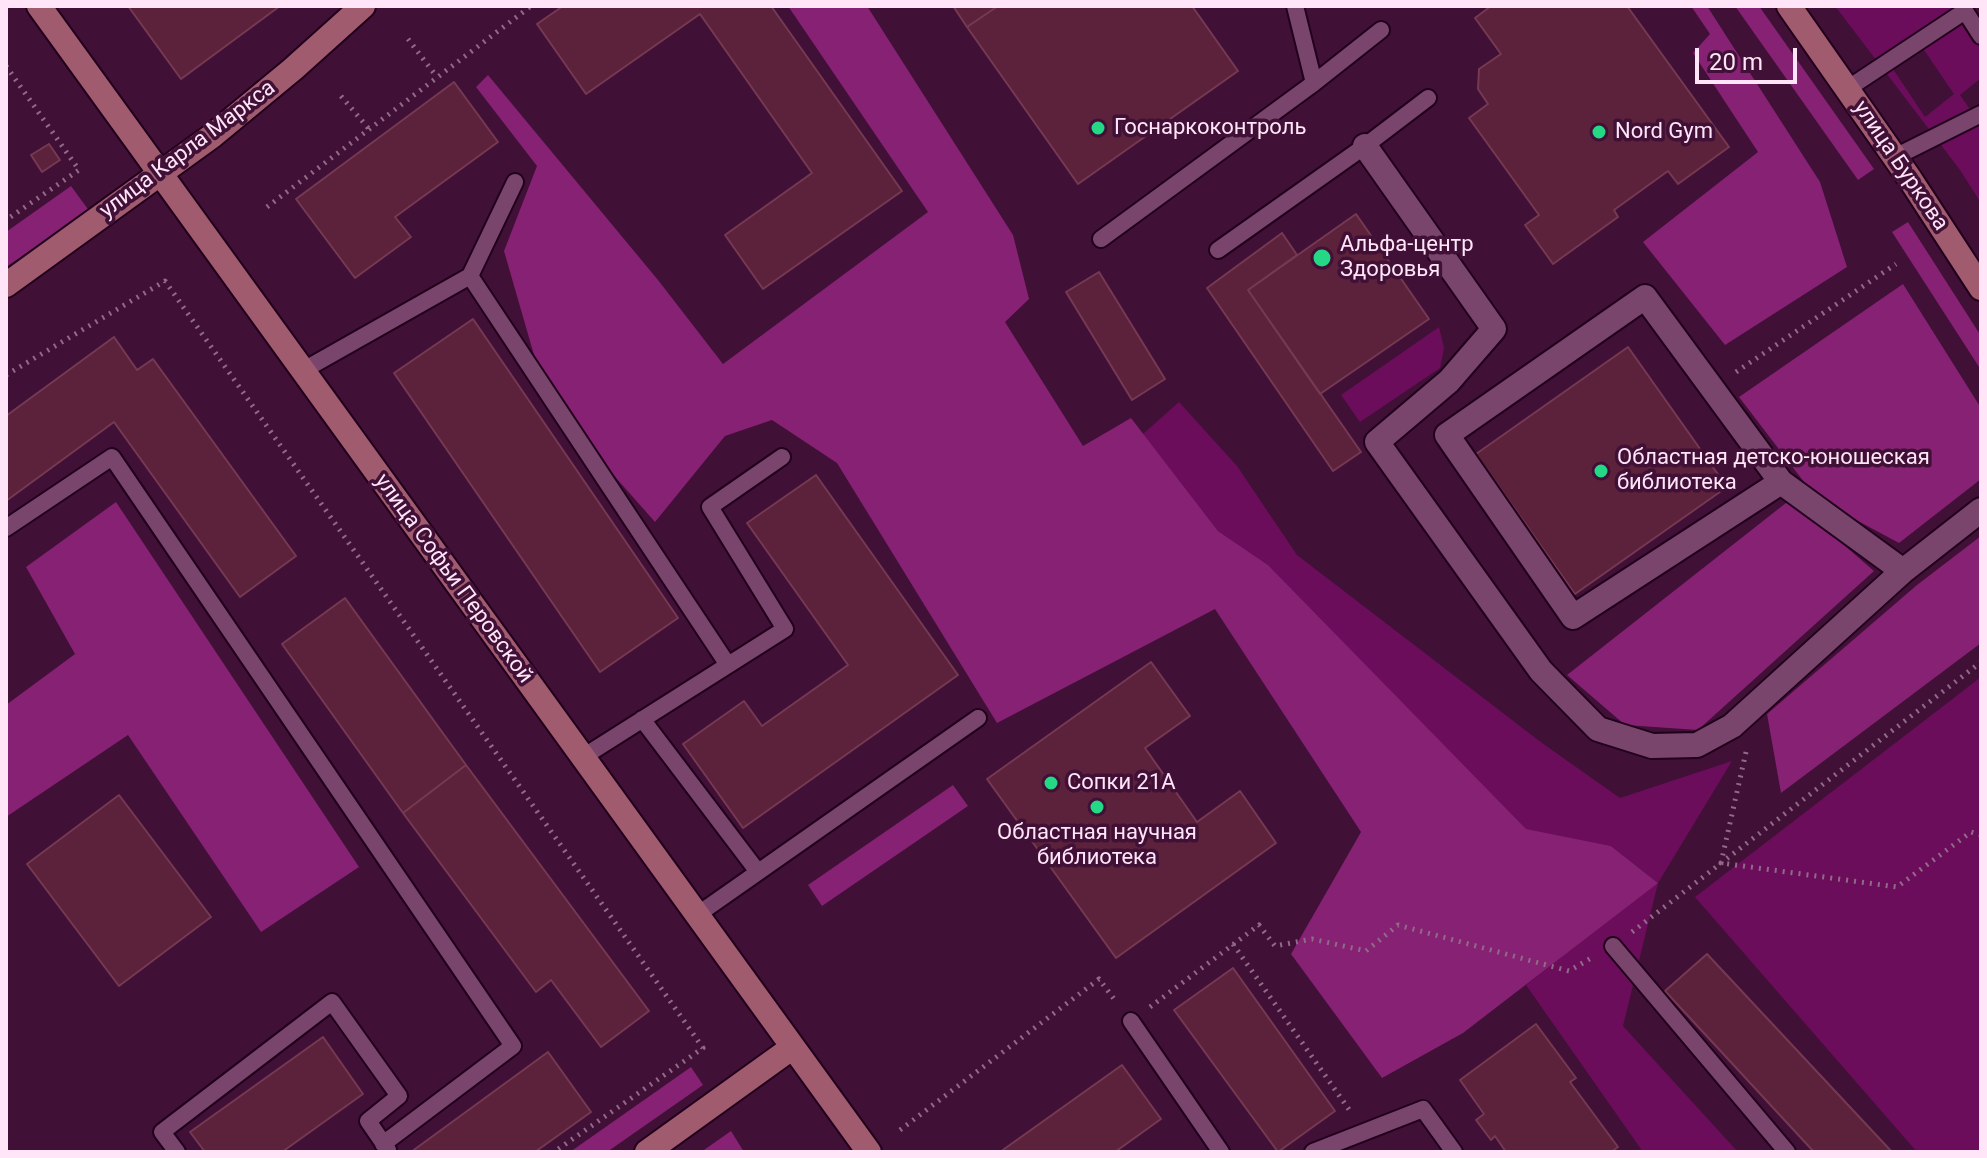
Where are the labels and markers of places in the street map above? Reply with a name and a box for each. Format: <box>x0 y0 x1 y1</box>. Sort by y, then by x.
place label: Госнаркоконтроль <box>1114 115 1306 141</box>
marker: Госнаркоконтроль <box>1089 119 1107 137</box>
place label: Nord Gym <box>1615 119 1713 145</box>
marker: Nord Gym <box>1590 123 1608 141</box>
place label: Альфа-центр Здоровья <box>1340 232 1474 284</box>
marker: Альфа-центр Здоровья <box>1311 247 1333 269</box>
place label: Областная детско-юношеская библиотека <box>1617 445 1930 496</box>
marker: Областная детско-юношеская библиотека <box>1592 462 1610 480</box>
place label: Сопки 21А <box>1067 770 1176 796</box>
marker: Сопки 21А <box>1042 774 1060 792</box>
marker: Областная научная библиотека <box>1088 798 1106 816</box>
place label: Областная научная библиотека <box>997 820 1197 872</box>

